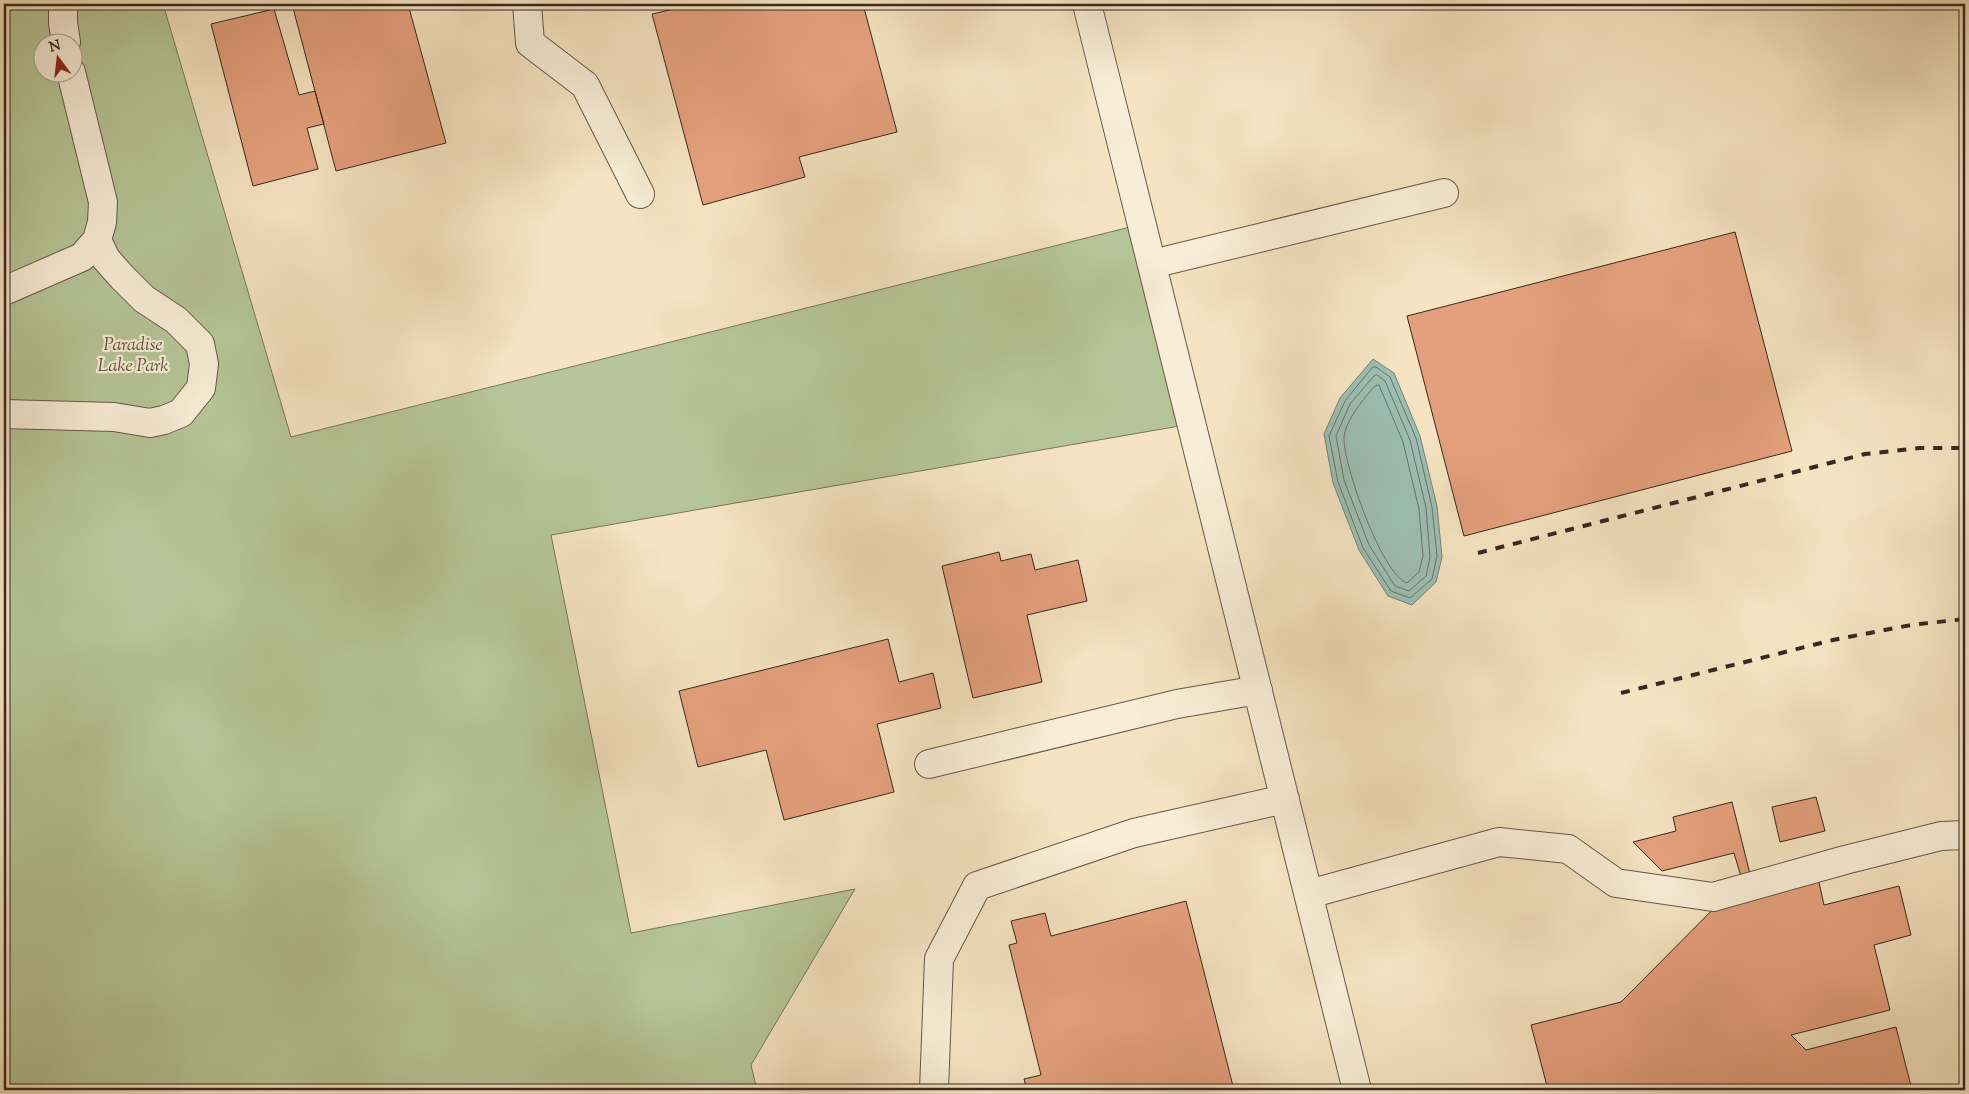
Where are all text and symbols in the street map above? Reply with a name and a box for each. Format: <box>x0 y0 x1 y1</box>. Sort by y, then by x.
north arrow <box>32 32 82 82</box>
text: N <box>47 36 63 58</box>
park label: Paradise Lake Park <box>98 333 168 380</box>

